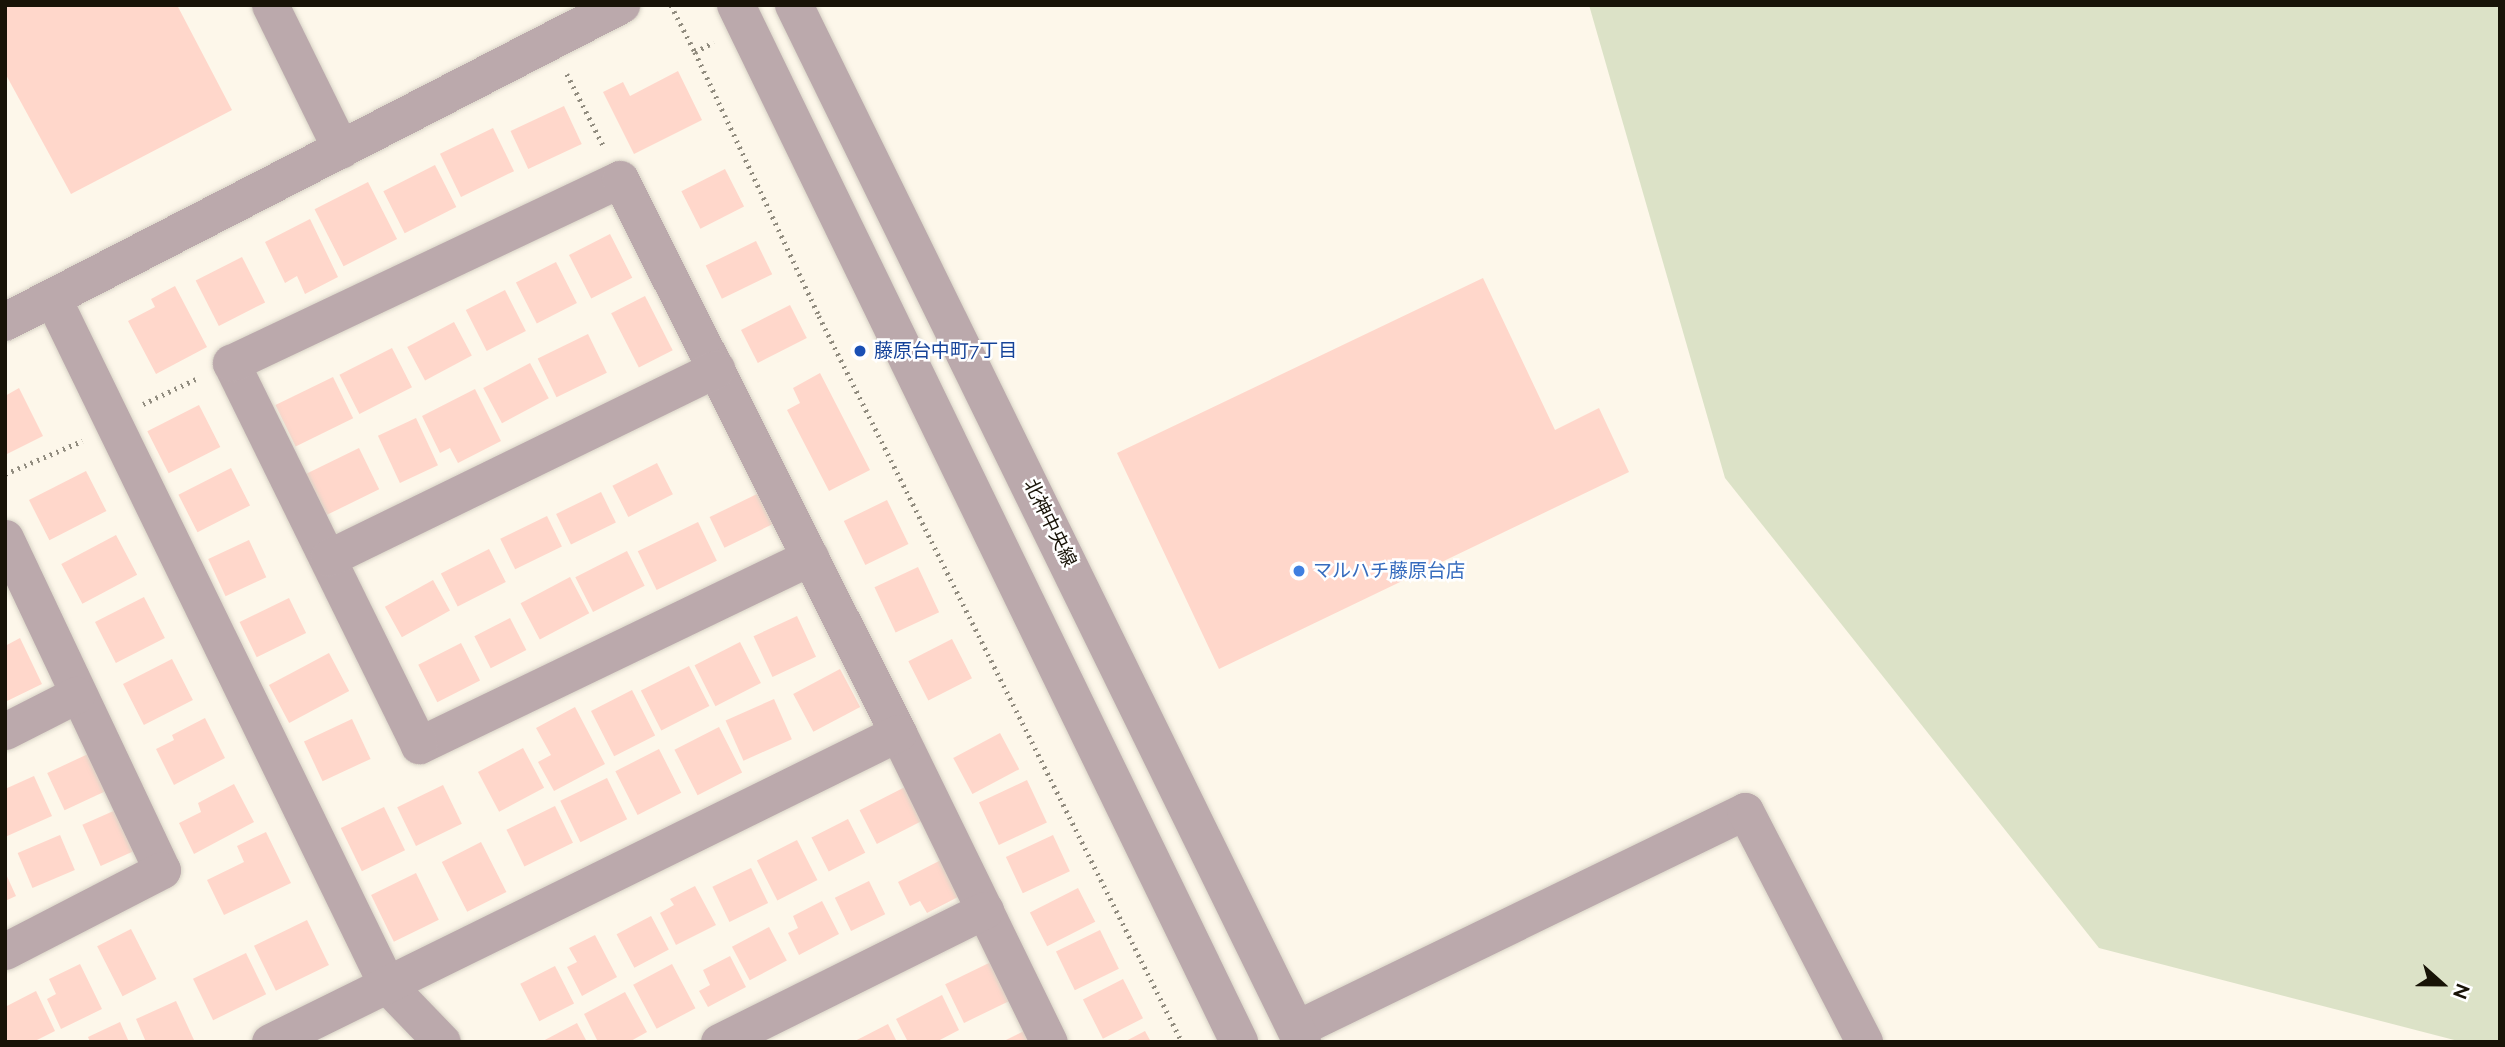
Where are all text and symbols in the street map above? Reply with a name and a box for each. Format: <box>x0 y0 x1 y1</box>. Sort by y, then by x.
place label: 藤原台中町7丁目 <box>874 340 1017 362</box>
marker: 藤原台中町7丁目 <box>852 343 868 359</box>
street label: 北神中央線 <box>1019 475 1081 571</box>
place label: マルハチ藤原台店 <box>1313 560 1465 582</box>
marker: マルハチ藤原台店 <box>1291 563 1307 579</box>
north arrow <box>2407 949 2477 1019</box>
text: N <box>2449 981 2474 1002</box>

